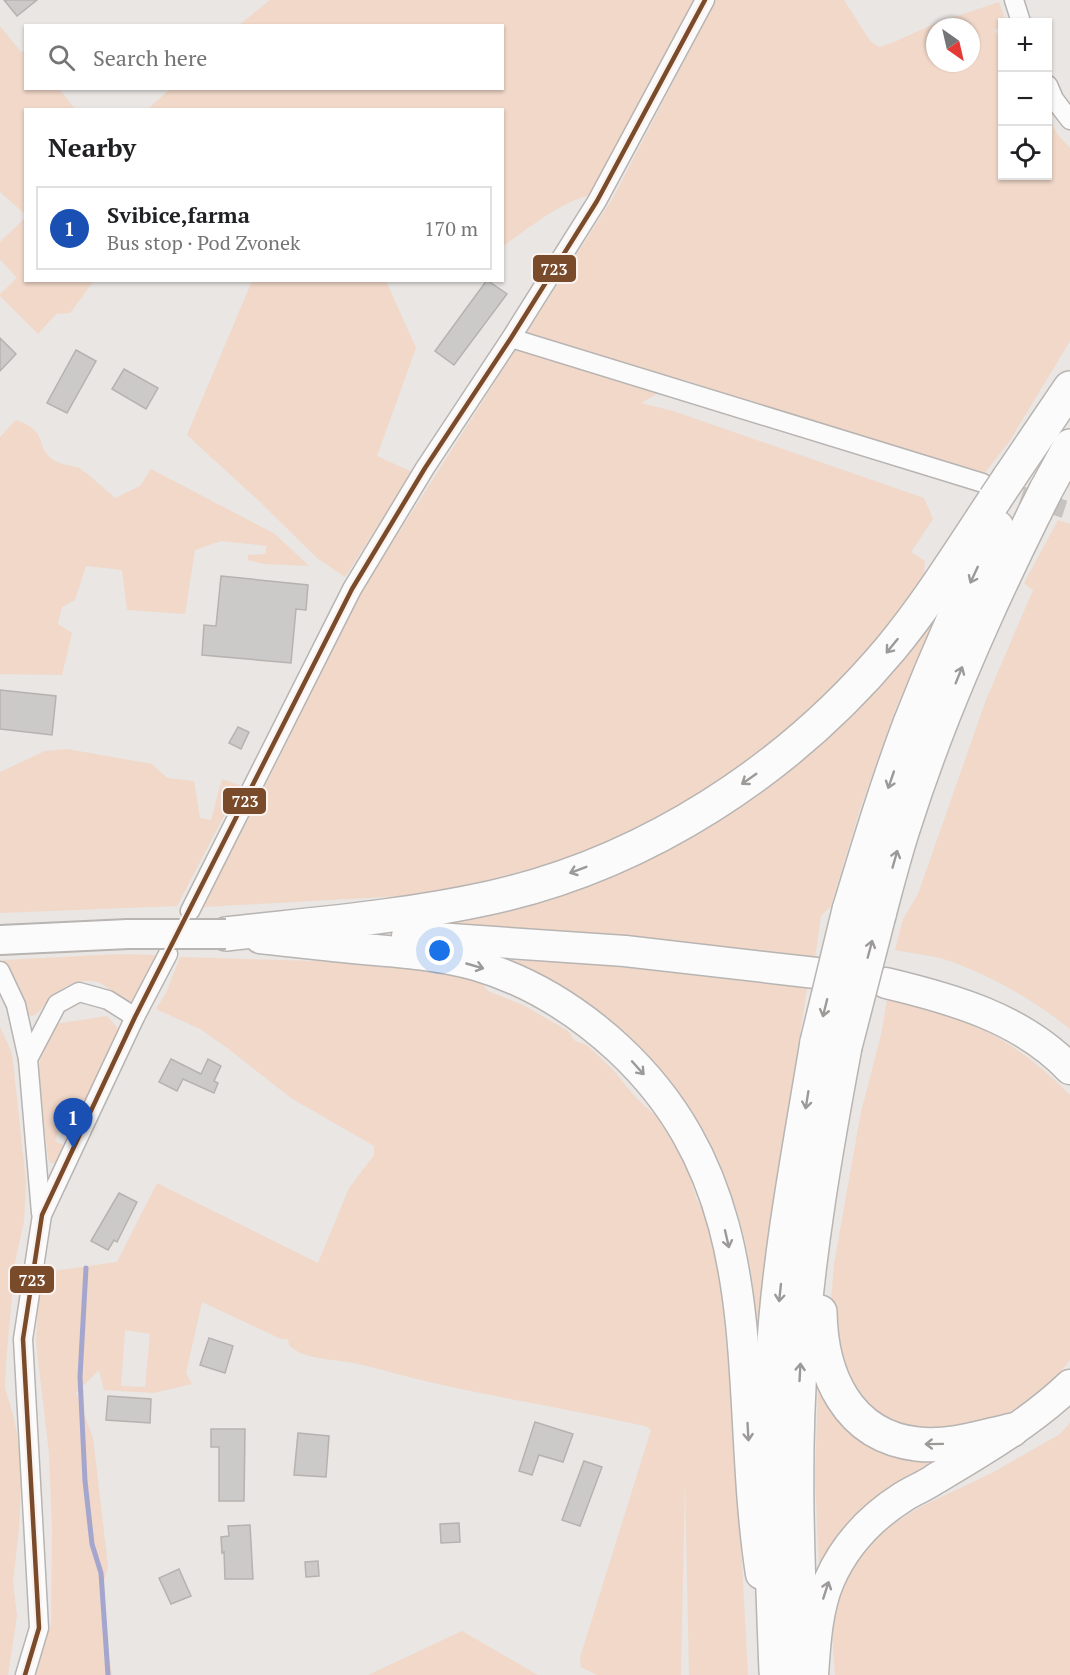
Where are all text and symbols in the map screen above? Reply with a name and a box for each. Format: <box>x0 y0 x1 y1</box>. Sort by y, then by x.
north arrow <box>926 18 980 72</box>
map controls <box>998 18 1052 180</box>
button: + <box>998 18 1052 72</box>
search box <box>24 24 504 90</box>
icon: search <box>45 41 78 74</box>
text: Search here <box>93 43 207 72</box>
button: − <box>998 72 1052 126</box>
button: locate <box>998 126 1052 180</box>
text: Nearby <box>48 130 136 164</box>
text: Svibice,farma <box>107 200 250 229</box>
text: 1 <box>64 215 75 242</box>
text: 170 m <box>424 215 478 242</box>
text: Bus stop · Pod Zvonek <box>107 229 300 256</box>
line badge: 723 <box>532 254 577 283</box>
text: 723 <box>540 258 568 280</box>
one-way arrow <box>967 566 979 584</box>
one-way arrow <box>885 638 898 654</box>
one-way arrow <box>954 666 965 685</box>
one-way arrow <box>884 770 895 789</box>
one-way arrow <box>742 773 758 785</box>
line badge: 723 <box>222 787 267 815</box>
text: 723 <box>231 790 259 812</box>
one-way arrow <box>889 850 901 869</box>
one-way arrow <box>569 866 588 877</box>
your location <box>425 936 454 965</box>
one-way arrow <box>865 940 876 959</box>
one-way arrow <box>465 961 484 972</box>
one-way arrow <box>819 998 831 1017</box>
one-way arrow <box>631 1060 645 1075</box>
one-way arrow <box>801 1090 812 1109</box>
pin: 1 <box>54 1098 92 1148</box>
one-way arrow <box>722 1229 734 1248</box>
line badge: 723 <box>9 1265 55 1294</box>
text: 723 <box>18 1269 46 1291</box>
one-way arrow <box>774 1283 785 1302</box>
one-way arrow <box>795 1362 806 1382</box>
one-way arrow <box>743 1422 754 1442</box>
one-way arrow <box>925 1438 945 1450</box>
one-way arrow <box>822 1581 833 1600</box>

